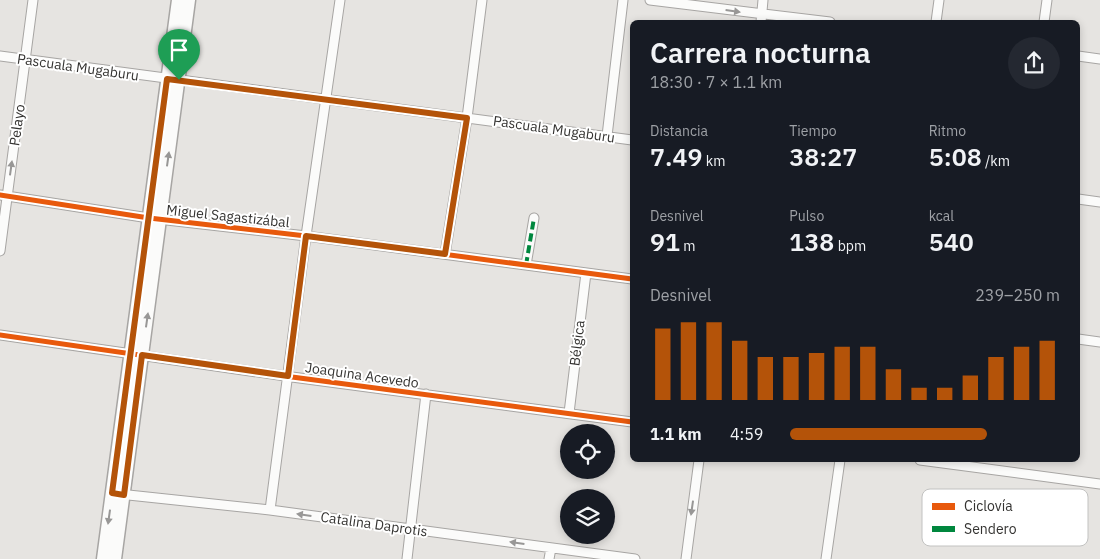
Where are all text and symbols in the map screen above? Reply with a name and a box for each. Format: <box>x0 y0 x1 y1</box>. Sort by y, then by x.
one-way arrow <box>725 7 741 15</box>
pin <box>158 29 200 80</box>
text: Carrera nocturna <box>650 34 871 71</box>
icon: arrive <box>165 36 193 64</box>
button: share <box>1008 37 1060 89</box>
street label: Pascuala Mugaburu <box>16 50 140 84</box>
text: 18:30 · 7 × 1.1 km <box>650 72 782 92</box>
street label: Pelayo <box>5 103 29 147</box>
street label: Pascuala Mugaburu <box>492 112 616 146</box>
text: Distancia <box>650 122 708 140</box>
text: Tiempo <box>789 122 837 140</box>
text: Ritmo <box>929 122 966 140</box>
text: 7.49 <box>650 140 702 173</box>
text: 38:27 <box>789 140 857 173</box>
text: 5:08 <box>929 140 982 173</box>
one-way arrow <box>165 150 173 166</box>
text: km <box>702 152 725 170</box>
text: /km <box>982 152 1010 170</box>
one-way arrow <box>7 159 15 175</box>
street label: Miguel Sagastizábal <box>165 201 291 231</box>
text: Desnivel <box>650 207 704 225</box>
text: Pulso <box>789 207 824 225</box>
text: kcal <box>929 207 954 225</box>
text: 91 <box>650 225 680 258</box>
text: 138 <box>789 225 834 258</box>
text: 540 <box>929 225 974 258</box>
text: m <box>680 237 696 255</box>
text: bpm <box>834 237 866 255</box>
text: Desnivel <box>650 285 711 305</box>
text: 239–250 m <box>975 285 1060 305</box>
one-way arrow <box>143 312 151 328</box>
street label: Bélgica <box>565 319 589 367</box>
street label: Joaquina Acevedo <box>304 358 420 392</box>
map controls <box>560 424 615 544</box>
button: locate <box>560 424 615 479</box>
text: 1.1 km <box>650 424 701 444</box>
text: 4:59 <box>730 424 763 444</box>
button: layers <box>560 489 615 544</box>
legend <box>922 489 1088 546</box>
text: Ciclovía <box>964 497 1013 515</box>
one-way arrow <box>688 501 696 517</box>
street label: Catalina Daprotis <box>319 508 429 540</box>
one-way arrow <box>105 509 113 525</box>
one-way arrow <box>296 511 312 519</box>
text: Sendero <box>964 520 1017 538</box>
one-way arrow <box>509 539 525 547</box>

